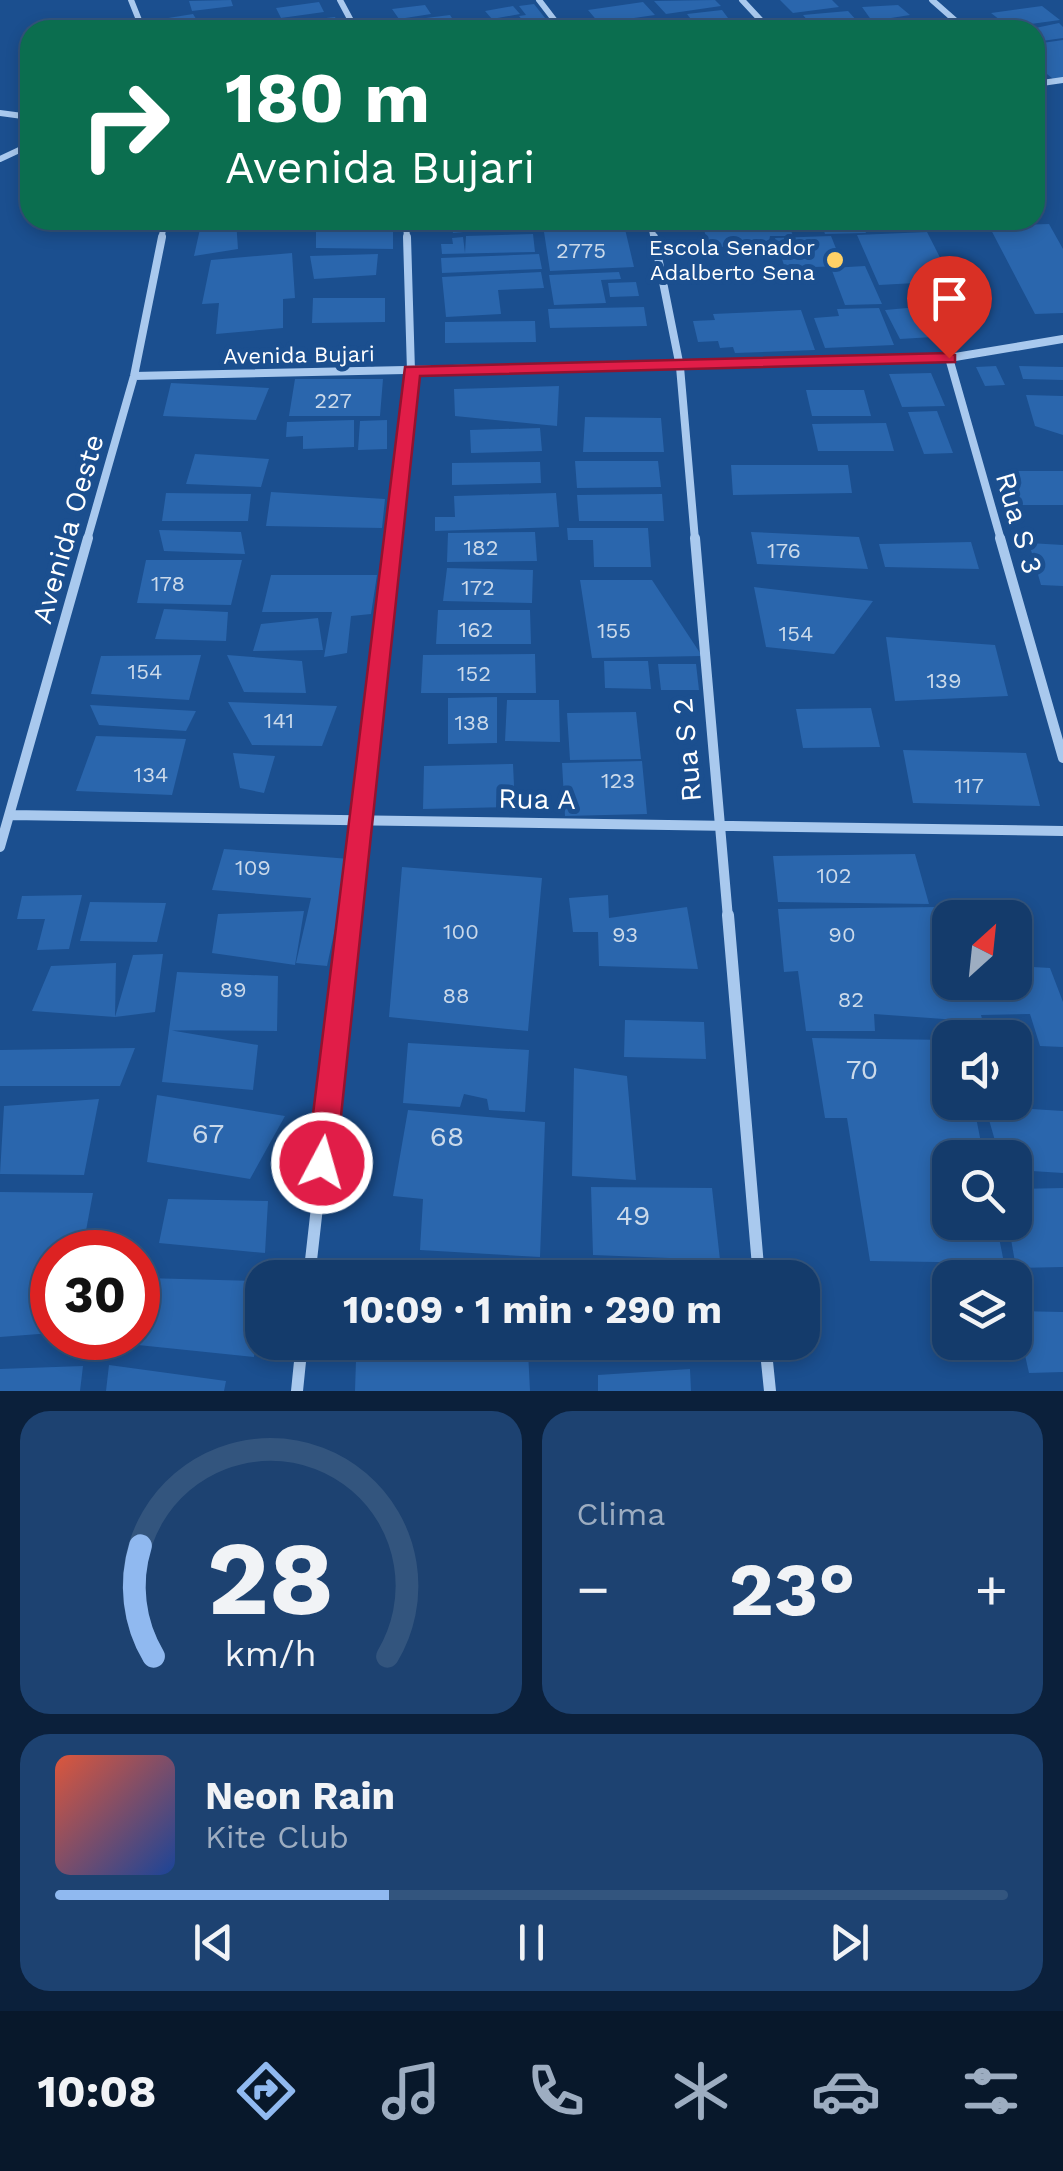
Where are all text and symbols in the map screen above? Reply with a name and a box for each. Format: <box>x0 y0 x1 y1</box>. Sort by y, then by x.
text: 180 m <box>225 57 430 139</box>
icon: right <box>60 60 190 190</box>
text: Avenida Bujari <box>225 141 535 194</box>
place label: Escola Senador Adalberto Sena <box>649 235 815 285</box>
house number: 2775 <box>556 238 606 263</box>
marker: Escola Senador Adalberto Sena <box>824 249 846 271</box>
pin <box>907 256 992 359</box>
icon: arrive <box>922 271 977 326</box>
street label: Avenida Bujari <box>223 341 375 369</box>
house number: 227 <box>314 388 352 413</box>
street label: Avenida Oeste <box>25 431 111 627</box>
street label: Rua S 3 <box>989 468 1049 578</box>
house number: 182 <box>464 535 498 560</box>
house number: 176 <box>767 538 801 563</box>
house number: 178 <box>151 571 185 596</box>
house number: 172 <box>461 575 495 600</box>
house number: 162 <box>459 617 493 642</box>
house number: 155 <box>597 618 631 643</box>
house number: 154 <box>779 621 813 646</box>
house number: 154 <box>128 659 162 684</box>
house number: 152 <box>457 661 491 686</box>
house number: 139 <box>927 668 961 693</box>
street label: Rua S 2 <box>666 697 708 803</box>
house number: 141 <box>264 708 294 733</box>
house number: 138 <box>455 710 489 735</box>
house number: 134 <box>134 762 168 787</box>
house number: 123 <box>601 768 635 793</box>
house number: 117 <box>954 773 984 798</box>
street label: Rua A <box>498 782 576 816</box>
house number: 109 <box>235 855 271 880</box>
house number: 102 <box>816 863 852 888</box>
north arrow <box>932 900 1032 1000</box>
map controls <box>932 900 1032 1360</box>
house number: 100 <box>443 919 479 944</box>
house number: 93 <box>612 922 638 947</box>
house number: 90 <box>828 922 856 947</box>
house number: 89 <box>219 977 247 1002</box>
house number: 88 <box>442 983 470 1008</box>
house number: 82 <box>838 987 864 1012</box>
button: sound <box>932 1020 1032 1120</box>
house number: 70 <box>846 1053 878 1086</box>
position arrow <box>270 1111 374 1215</box>
house number: 67 <box>192 1117 224 1150</box>
house number: 68 <box>430 1120 464 1153</box>
button: search <box>932 1140 1032 1240</box>
house number: 49 <box>616 1199 650 1232</box>
speed limit sign: 30 <box>30 1230 160 1360</box>
button: layers <box>932 1260 1032 1360</box>
text: 10:09 · 1 min · 290 m <box>343 1288 722 1332</box>
text: Clima <box>577 1495 665 1533</box>
text: 28 <box>207 1517 334 1639</box>
text: 23° <box>729 1545 855 1633</box>
text: − <box>577 1557 610 1621</box>
text: + <box>975 1557 1008 1621</box>
text: km/h <box>225 1633 317 1675</box>
text: Neon Rain <box>205 1774 395 1818</box>
text: Kite Club <box>205 1818 349 1856</box>
icon: previous <box>186 1915 241 1970</box>
icon: pause <box>504 1915 559 1970</box>
icon: next <box>822 1915 877 1970</box>
icon: directions <box>231 2056 301 2126</box>
icon: music <box>376 2056 446 2126</box>
icon: phone <box>521 2056 591 2126</box>
icon: climate <box>666 2056 736 2126</box>
icon: car <box>811 2056 881 2126</box>
icon: filters <box>956 2056 1026 2126</box>
text: 10:08 <box>37 2065 157 2118</box>

